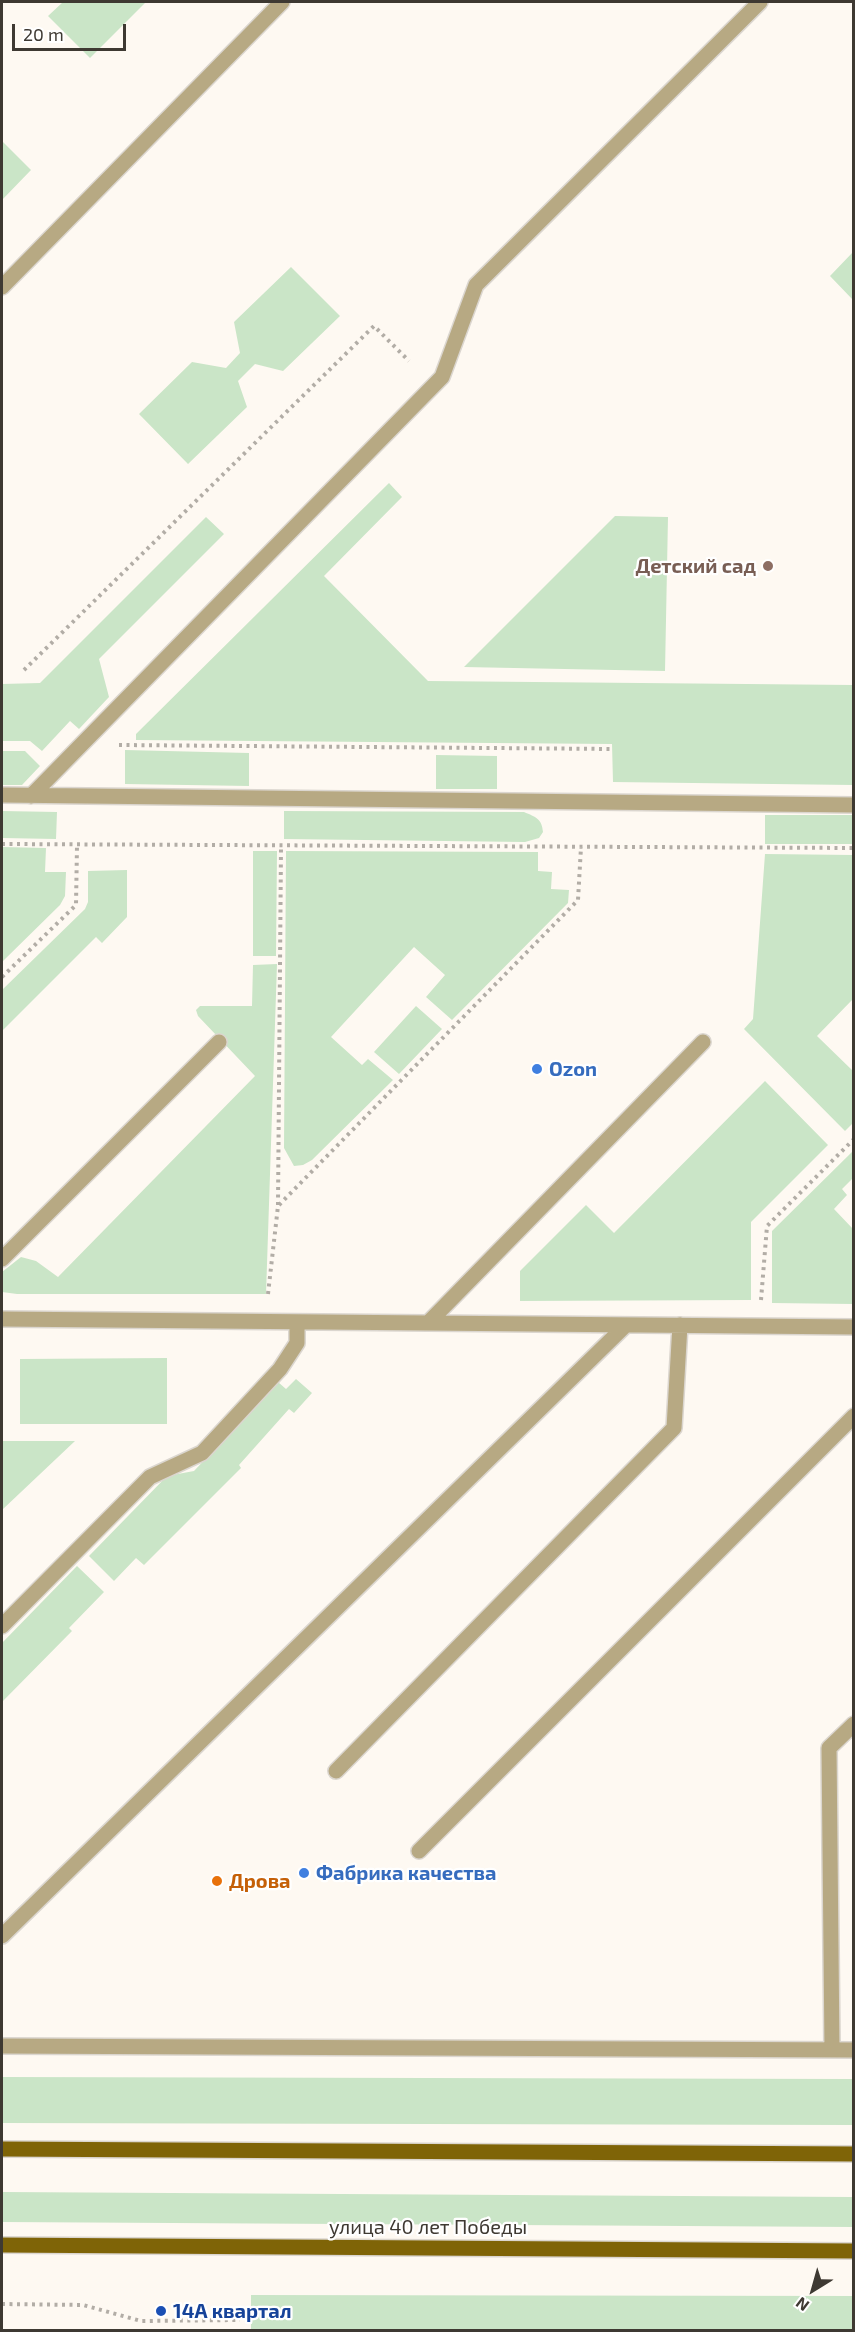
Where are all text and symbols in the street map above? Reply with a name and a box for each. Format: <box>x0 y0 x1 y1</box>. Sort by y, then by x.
scale bar <box>15 12 129 50</box>
text: 20 m <box>23 23 64 45</box>
place label: Детский сад <box>635 554 756 578</box>
marker: Детский сад <box>761 559 775 573</box>
place label: Ozon <box>549 1057 597 1081</box>
marker: Ozon <box>530 1062 544 1076</box>
place label: Фабрика качества <box>316 1861 497 1885</box>
marker: Фабрика качества <box>297 1866 311 1880</box>
place label: Дрова <box>229 1869 291 1893</box>
marker: Дрова <box>210 1874 224 1888</box>
street label: улица 40 лет Победы <box>329 2215 527 2239</box>
north arrow <box>783 2260 843 2320</box>
text: N <box>792 2294 812 2316</box>
place label: 14А квартал <box>173 2299 292 2323</box>
marker: 14А квартал <box>154 2304 168 2318</box>

